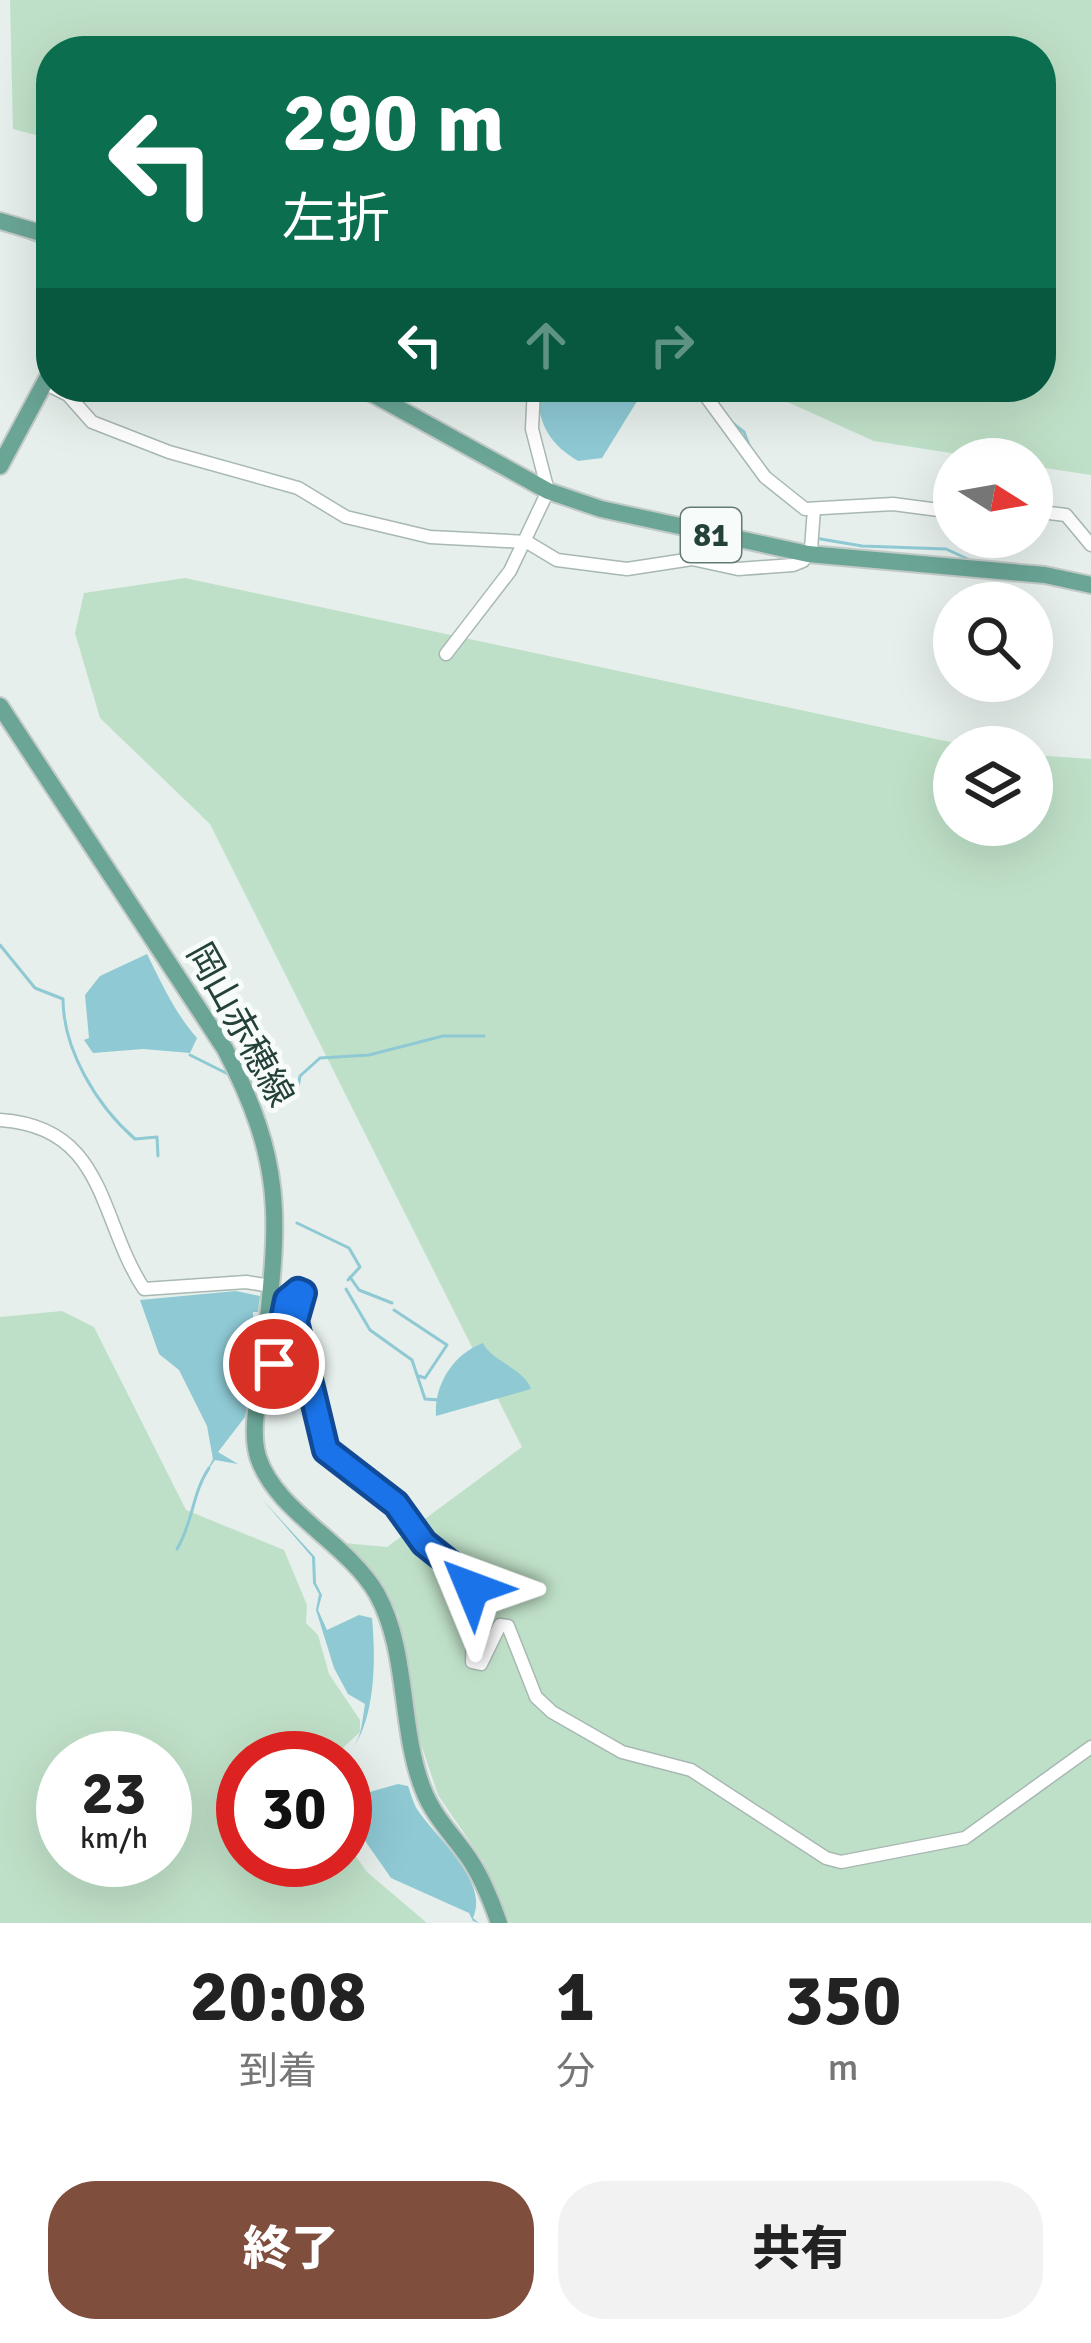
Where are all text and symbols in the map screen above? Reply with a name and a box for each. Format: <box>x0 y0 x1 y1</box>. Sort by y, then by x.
text: 290 m <box>282 71 504 175</box>
icon: left <box>84 84 240 240</box>
text: 左折 <box>282 186 390 253</box>
icon: left <box>387 312 453 378</box>
icon: ahead <box>513 312 579 378</box>
icon: right <box>639 312 705 378</box>
north arrow <box>933 438 1053 558</box>
map controls <box>933 438 1053 846</box>
road number: 81 <box>681 508 741 562</box>
button: search <box>933 582 1053 702</box>
button: layers <box>933 726 1053 846</box>
street label: 岡山赤穂線 <box>177 935 303 1115</box>
pin <box>223 1313 325 1415</box>
icon: arrive <box>241 1331 307 1397</box>
position arrow <box>409 1525 535 1651</box>
speed limit sign: 30 <box>216 1731 372 1887</box>
text: 23 <box>82 1757 146 1831</box>
text: km/h <box>80 1820 148 1857</box>
text: 20:08 <box>190 1952 366 2041</box>
text: 1 <box>556 1952 595 2041</box>
text: 350 <box>785 1956 901 2045</box>
text: m <box>827 2043 859 2091</box>
text: 到着 <box>239 2047 317 2095</box>
text: 分 <box>556 2047 595 2095</box>
button: 終了 <box>48 2181 534 2319</box>
button: 共有 <box>558 2181 1043 2319</box>

